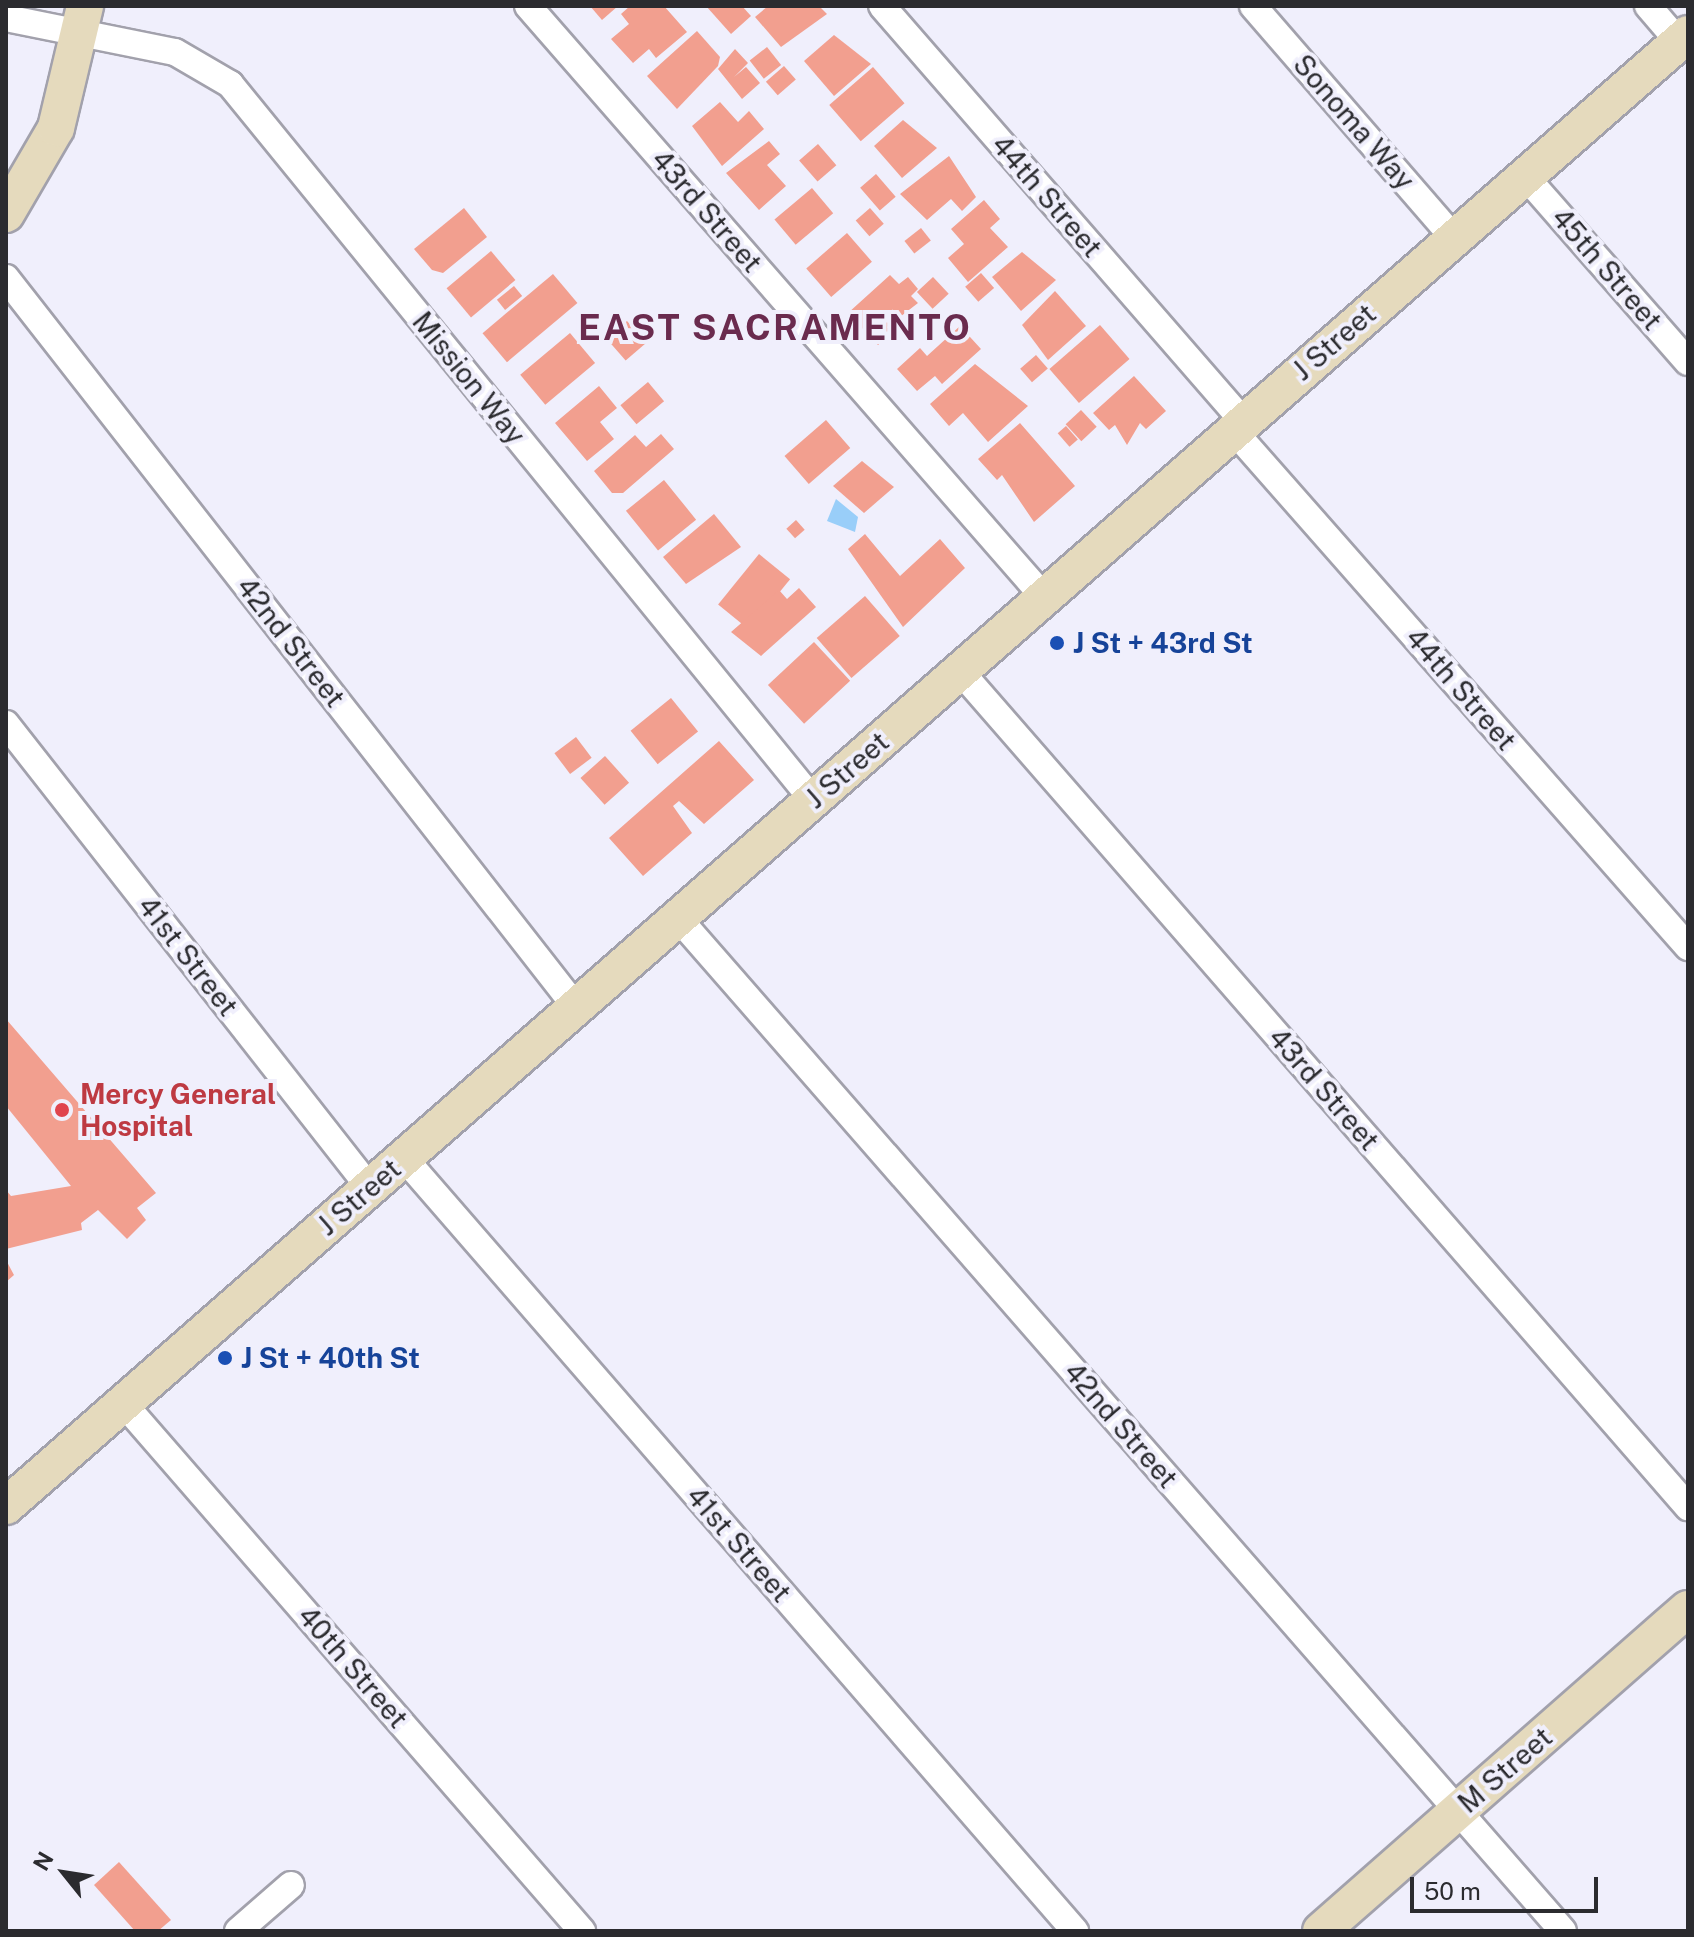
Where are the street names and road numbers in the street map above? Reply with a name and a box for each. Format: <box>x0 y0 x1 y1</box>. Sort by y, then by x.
street label: Sonoma Way <box>1286 47 1422 197</box>
street label: 44th Street <box>985 128 1109 264</box>
street label: 43rd Street <box>645 143 769 279</box>
street label: 45th Street <box>1545 201 1669 337</box>
street label: J Street <box>1285 297 1383 387</box>
street label: Mission Way <box>405 305 533 451</box>
street label: 42nd Street <box>230 570 352 714</box>
street label: 44th Street <box>1399 621 1523 757</box>
street label: J Street <box>798 725 896 815</box>
street label: 41st Street <box>131 890 245 1022</box>
street label: 43rd Street <box>1262 1021 1386 1157</box>
street label: J Street <box>310 1152 408 1242</box>
street label: 42nd Street <box>1057 1355 1185 1495</box>
street label: 41st Street <box>680 1479 798 1609</box>
street label: 40th Street <box>291 1599 415 1735</box>
street label: M Street <box>1451 1720 1559 1820</box>

